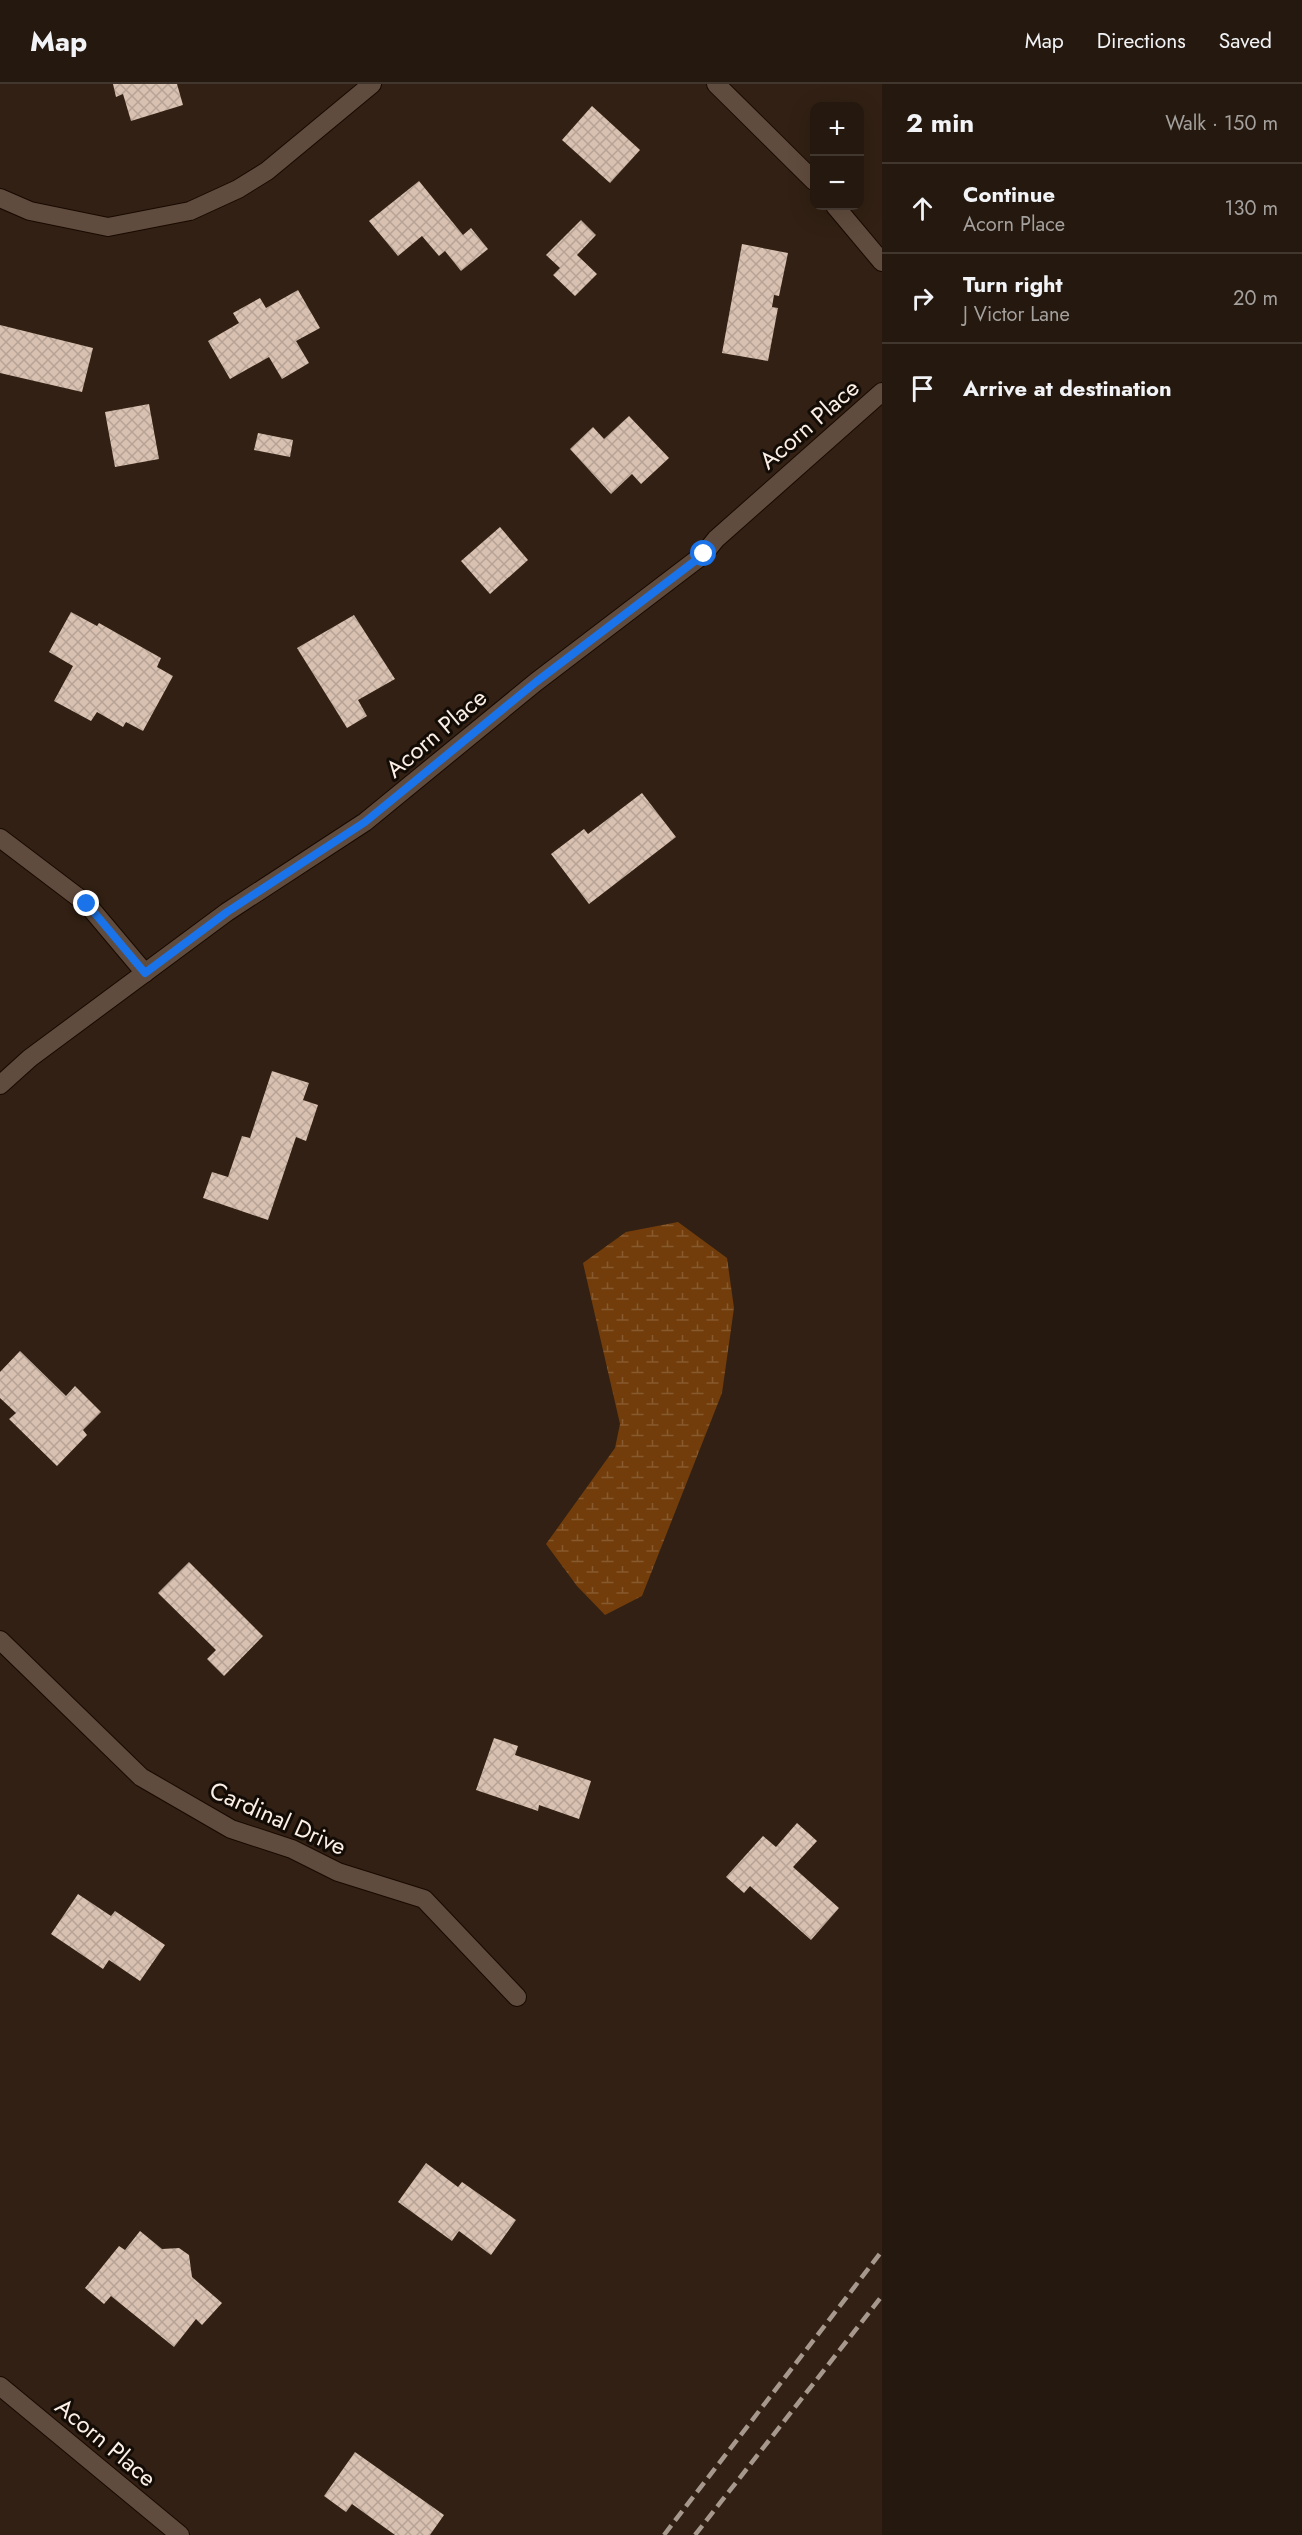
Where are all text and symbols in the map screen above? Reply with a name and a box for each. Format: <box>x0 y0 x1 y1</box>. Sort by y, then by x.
text: Map <box>30 21 87 62</box>
text: Map <box>1025 26 1064 56</box>
text: Directions <box>1097 26 1186 56</box>
text: Saved <box>1219 26 1272 56</box>
map controls <box>810 102 864 210</box>
button: + <box>810 102 864 156</box>
text: 2 min <box>906 104 974 142</box>
text: Walk · 150 m <box>1165 109 1278 138</box>
button: − <box>810 156 864 210</box>
text: Continue <box>963 178 1055 210</box>
icon: ahead <box>906 192 939 225</box>
text: 130 m <box>1224 194 1278 223</box>
text: Acorn Place <box>963 210 1065 239</box>
text: Turn right <box>963 268 1063 300</box>
icon: right <box>906 282 939 315</box>
text: 20 m <box>1233 284 1278 313</box>
text: J Victor Lane <box>963 300 1070 329</box>
street label: Acorn Place <box>751 371 867 477</box>
icon: arrive <box>906 372 939 405</box>
text: Arrive at destination <box>963 372 1172 404</box>
route start <box>690 540 716 566</box>
street label: Acorn Place <box>378 680 494 786</box>
route end <box>73 890 99 916</box>
street label: Cardinal Drive <box>204 1772 352 1864</box>
street label: Acorn Place <box>48 2389 164 2495</box>

